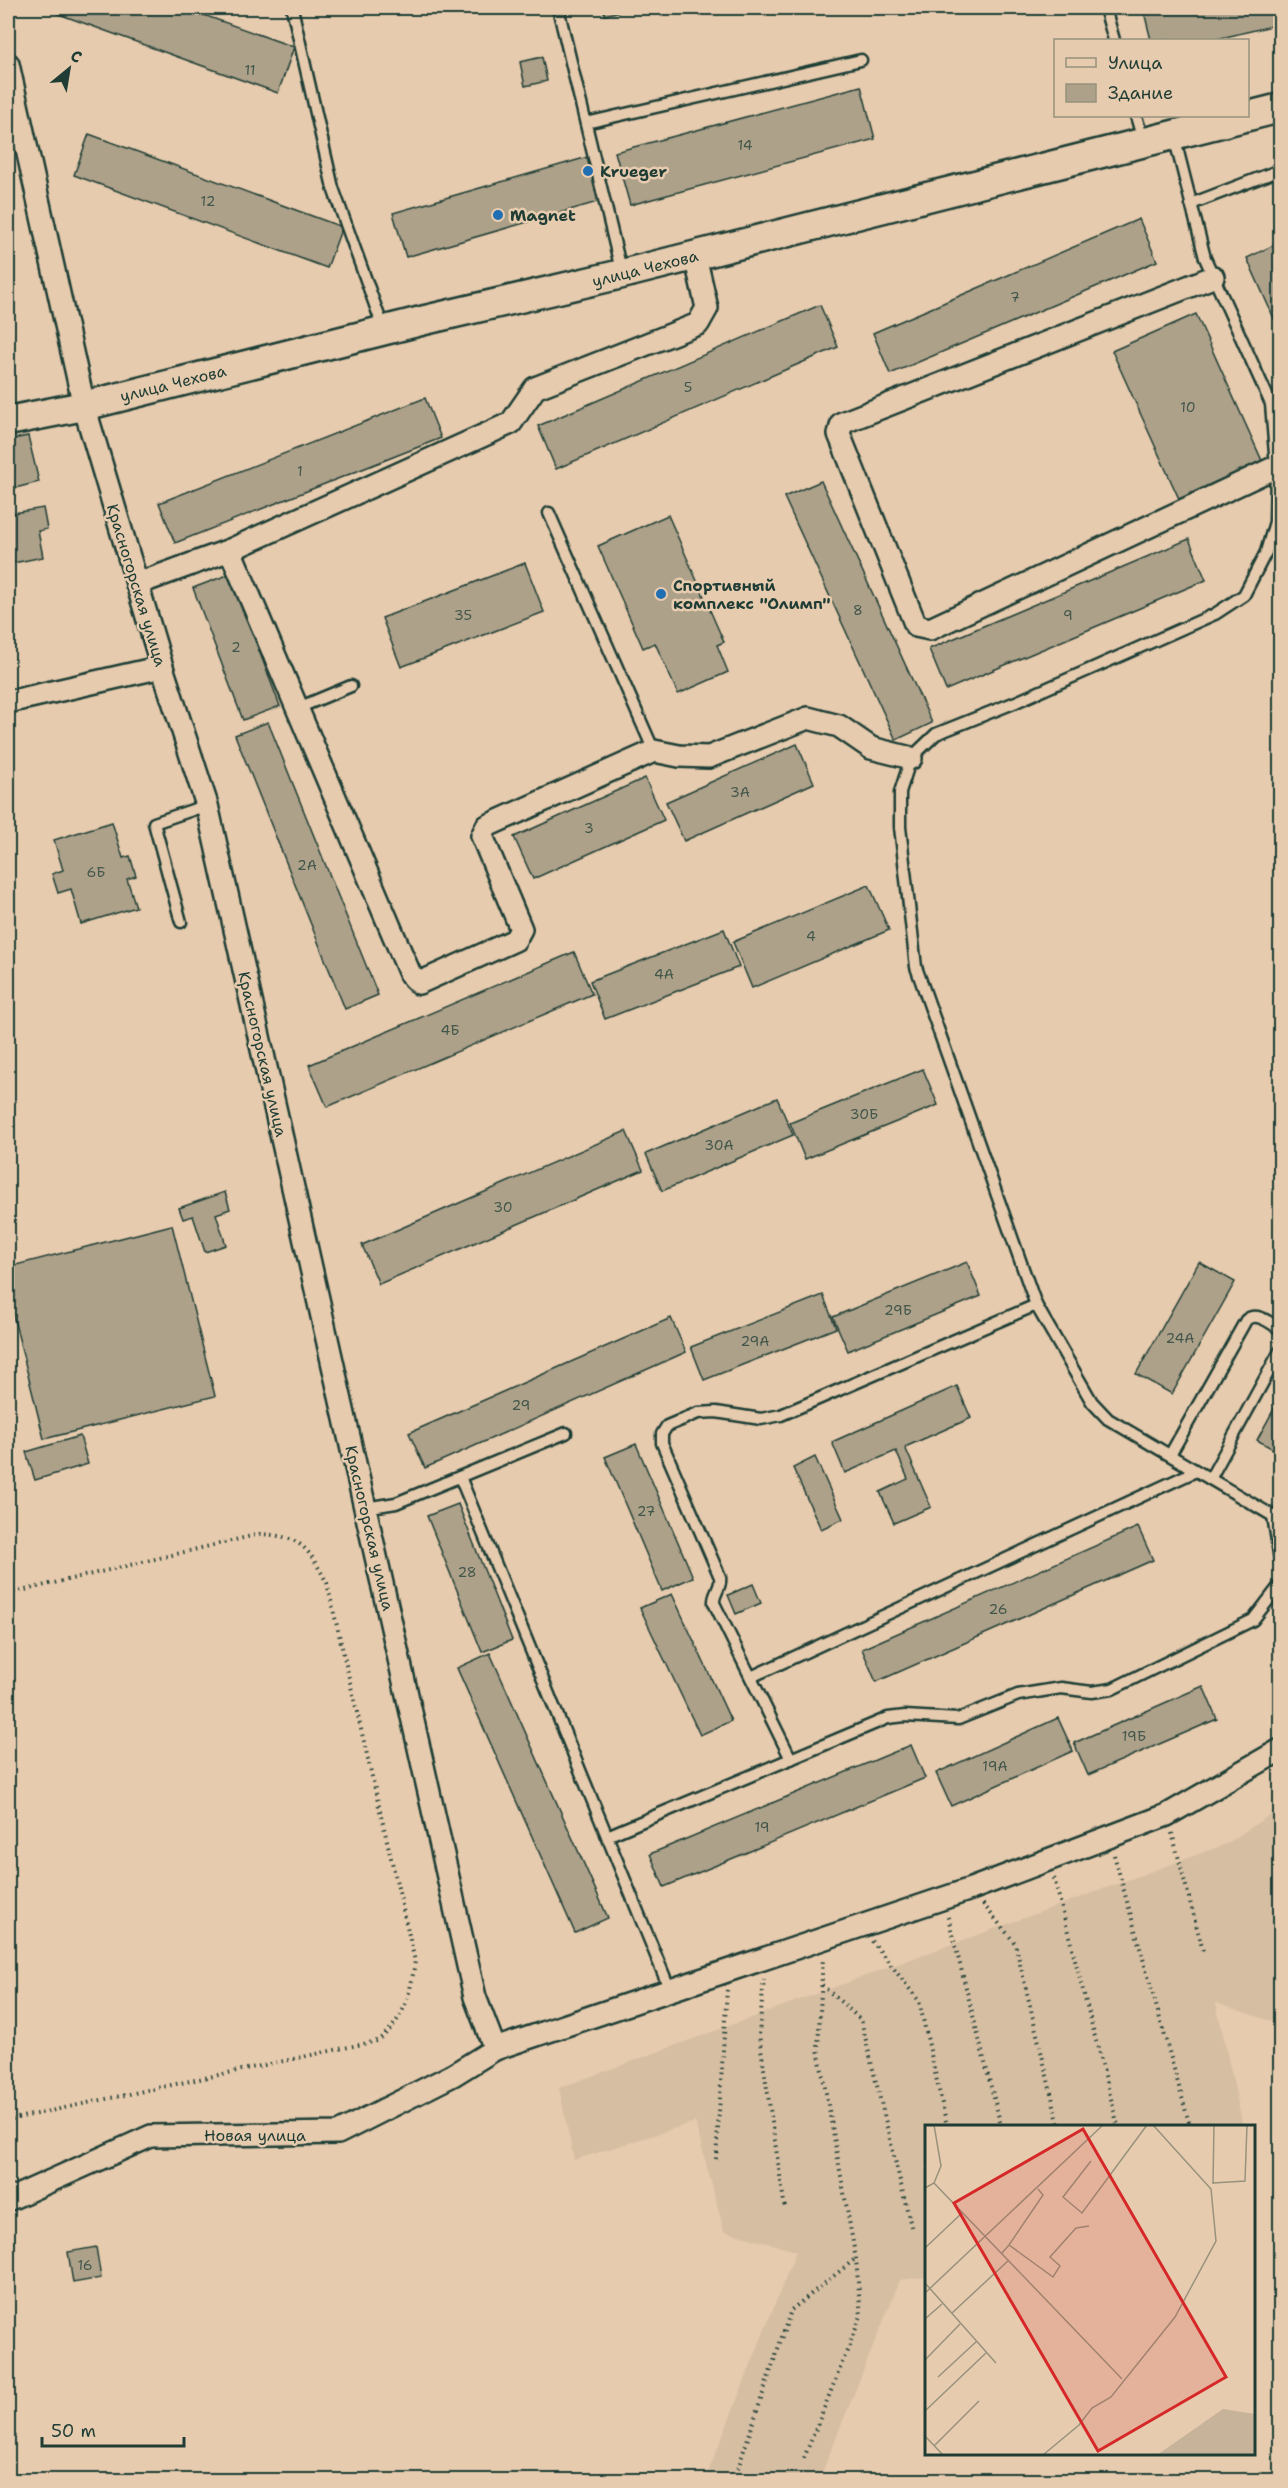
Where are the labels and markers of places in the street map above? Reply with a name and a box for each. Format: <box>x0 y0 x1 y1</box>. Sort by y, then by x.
place label: Krueger <box>600 161 667 182</box>
marker: Krueger <box>581 164 595 178</box>
place label: Magnet <box>510 205 576 226</box>
marker: Magnet <box>491 208 505 222</box>
place label: Спортивный комплекс "Олимп" <box>673 575 831 614</box>
marker: Спортивный комплекс "Олимп" <box>654 587 668 601</box>

